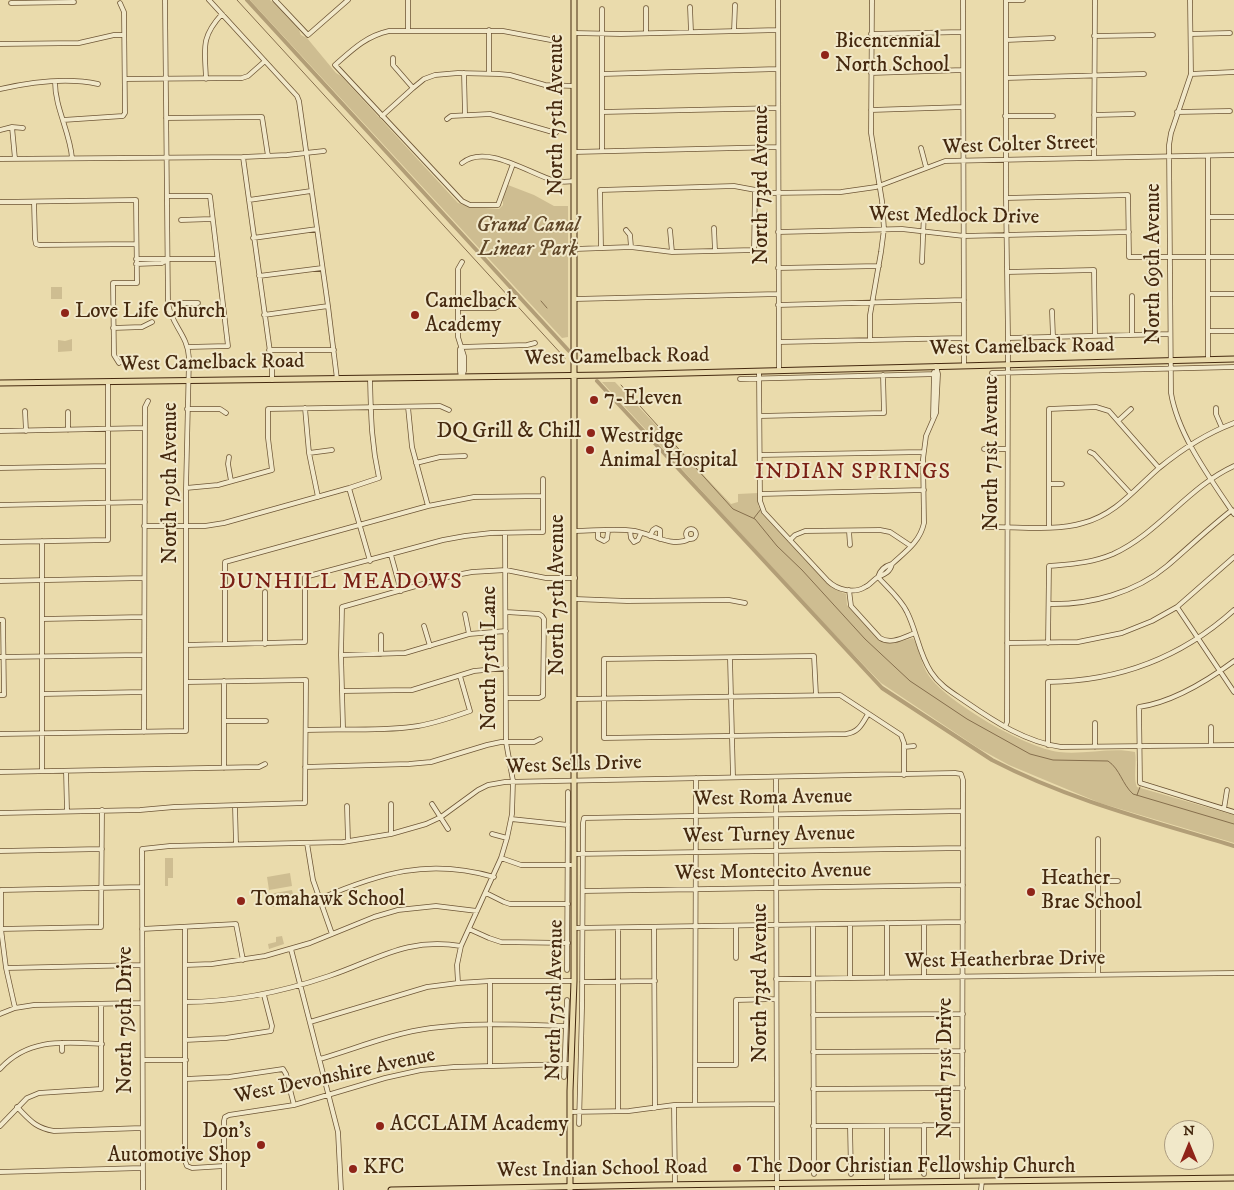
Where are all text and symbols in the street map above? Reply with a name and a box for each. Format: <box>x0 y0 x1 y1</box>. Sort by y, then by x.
place label: Bicentennial North School <box>835 30 950 80</box>
street label: North 75th Avenue <box>545 34 571 196</box>
marker: Bicentennial North School <box>819 49 831 61</box>
street label: North 73rd Avenue <box>750 105 776 265</box>
street label: West Colter Street <box>942 131 1096 161</box>
street label: North 69th Avenue <box>1142 183 1168 345</box>
street label: West Medlock Drive <box>869 203 1039 231</box>
park label: Grand Canal Linear Park <box>476 214 580 264</box>
place label: Camelback Academy <box>425 290 517 340</box>
place label: Love Life Church <box>75 300 226 326</box>
marker: Love Life Church <box>59 307 71 319</box>
marker: Camelback Academy <box>409 309 421 321</box>
street label: West Camelback Road <box>929 334 1115 362</box>
street label: West Camelback Road <box>524 344 710 372</box>
street label: West Camelback Road <box>119 350 305 378</box>
street label: North 71st Avenue <box>980 376 1006 530</box>
place label: 7-Eleven <box>604 387 682 413</box>
marker: 7-Eleven <box>588 394 600 406</box>
street label: North 79th Avenue <box>159 402 185 564</box>
place label: DQ Grill & Chill <box>437 420 581 446</box>
place label: Westridge Animal Hospital <box>600 425 738 475</box>
marker: DQ Grill & Chill <box>585 427 597 439</box>
marker: Westridge Animal Hospital <box>584 444 596 456</box>
district label: INDIAN SPRINGS <box>753 460 953 486</box>
street label: North 75th Avenue <box>546 514 572 676</box>
district label: DUNHILL MEADOWS <box>217 570 465 596</box>
street label: North 75th Lane <box>478 586 504 730</box>
street label: West Sells Drive <box>506 751 642 781</box>
street label: West Roma Avenue <box>693 785 853 813</box>
street label: West Turney Avenue <box>683 822 855 850</box>
street label: West Montecito Avenue <box>674 859 872 887</box>
place label: Heather Brae School <box>1041 867 1142 917</box>
marker: Heather Brae School <box>1025 886 1037 898</box>
place label: Tomahawk School <box>251 888 405 914</box>
marker: Tomahawk School <box>235 895 247 907</box>
street label: North 73rd Avenue <box>749 903 775 1063</box>
street label: North 75th Avenue <box>542 919 570 1081</box>
street label: North 79th Drive <box>114 946 140 1094</box>
street label: West Heatherbrae Drive <box>904 947 1106 975</box>
street label: North 71st Drive <box>934 998 960 1138</box>
street label: West Devonshire Avenue <box>232 1043 438 1111</box>
place label: ACCLAIM Academy <box>390 1113 568 1139</box>
place label: Don's Automotive Shop <box>107 1120 251 1170</box>
marker: ACCLAIM Academy <box>374 1120 386 1132</box>
north arrow <box>1164 1120 1214 1170</box>
text: N <box>1183 1122 1195 1140</box>
marker: Don's Automotive Shop <box>255 1139 267 1151</box>
place label: The Door Christian Fellowship Church <box>747 1155 1076 1181</box>
place label: KFC <box>363 1156 405 1182</box>
street label: West Indian School Road <box>496 1156 708 1184</box>
marker: The Door Christian Fellowship Church <box>731 1162 743 1174</box>
marker: KFC <box>347 1163 359 1175</box>

